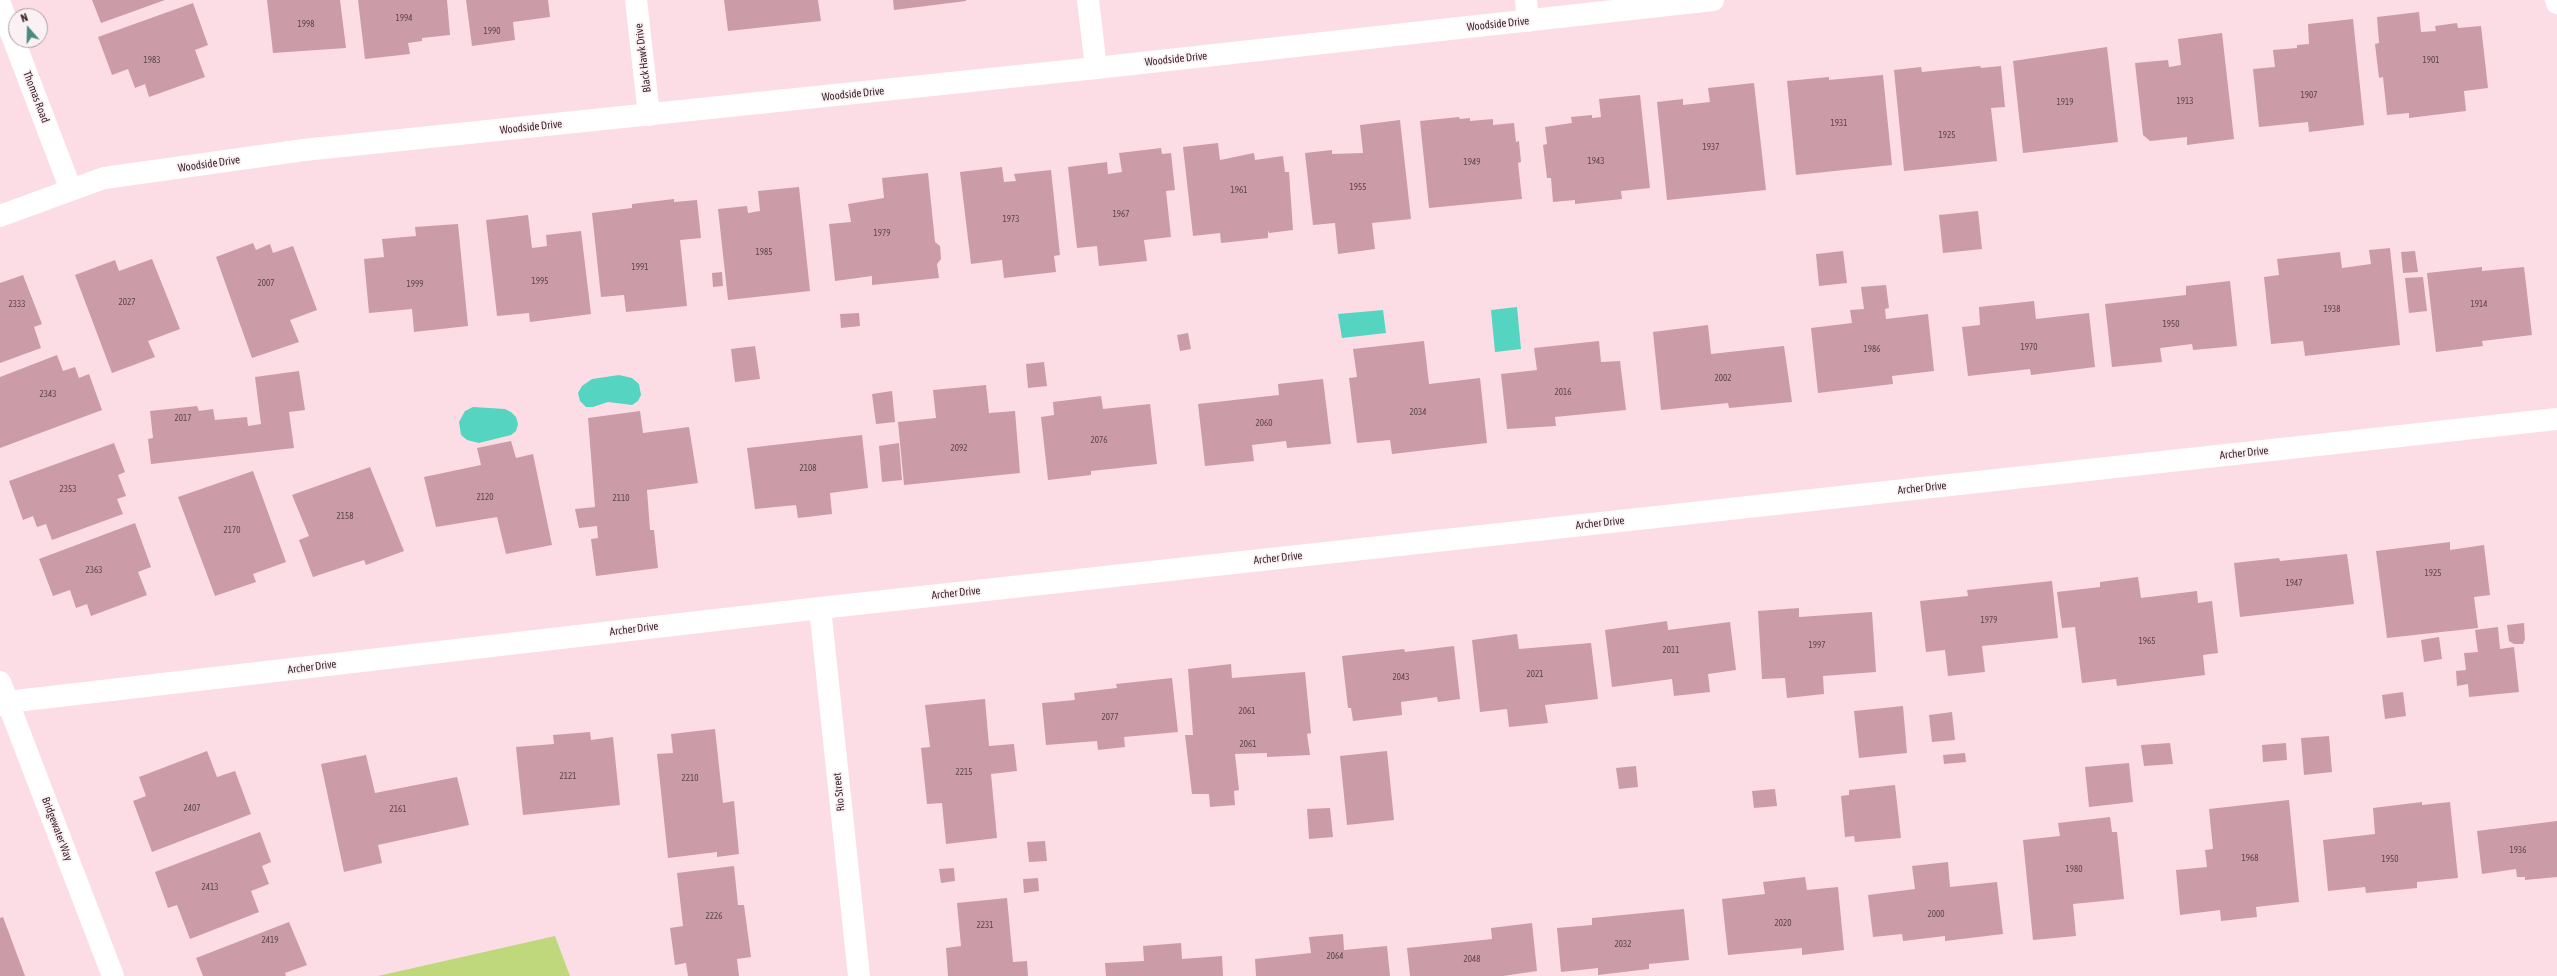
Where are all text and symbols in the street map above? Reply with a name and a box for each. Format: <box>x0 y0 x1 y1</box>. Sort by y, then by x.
north arrow <box>8 8 48 48</box>
text: N <box>19 11 29 24</box>
house number: 1994 <box>396 13 412 23</box>
street label: Woodside Drive <box>1466 14 1530 34</box>
house number: 1998 <box>298 19 314 29</box>
street label: Black Hawk Drive <box>632 23 654 93</box>
house number: 1990 <box>484 26 500 36</box>
street label: Woodside Drive <box>1144 49 1208 69</box>
house number: 1983 <box>144 55 160 65</box>
house number: 1901 <box>2423 55 2439 65</box>
street label: Thomas Road <box>20 69 52 125</box>
street label: Woodside Drive <box>821 84 885 104</box>
house number: 1907 <box>2301 90 2317 100</box>
house number: 1913 <box>2177 96 2193 106</box>
house number: 1919 <box>2057 97 2073 107</box>
street label: Woodside Drive <box>499 117 563 137</box>
house number: 1931 <box>1831 118 1847 128</box>
house number: 1925 <box>1939 130 1955 140</box>
house number: 1937 <box>1703 142 1719 152</box>
street label: Woodside Drive <box>177 153 241 175</box>
house number: 1943 <box>1588 156 1604 166</box>
house number: 1949 <box>1464 157 1480 167</box>
house number: 1955 <box>1350 182 1366 192</box>
house number: 1961 <box>1231 185 1247 195</box>
house number: 1967 <box>1113 209 1129 219</box>
house number: 1973 <box>1003 214 1019 224</box>
house number: 1979 <box>874 228 890 238</box>
house number: 1985 <box>756 247 772 257</box>
house number: 1991 <box>632 262 648 272</box>
house number: 1995 <box>532 276 548 286</box>
house number: 2007 <box>258 278 274 288</box>
house number: 1999 <box>407 279 423 289</box>
house number: 2027 <box>119 297 135 307</box>
house number: 2333 <box>9 299 25 309</box>
house number: 1914 <box>2471 299 2487 309</box>
house number: 1938 <box>2324 304 2340 314</box>
house number: 1950 <box>2163 319 2179 329</box>
house number: 1970 <box>2021 342 2037 352</box>
house number: 1986 <box>1864 344 1880 354</box>
house number: 2002 <box>1715 373 1731 383</box>
house number: 2016 <box>1555 387 1571 397</box>
house number: 2343 <box>40 389 56 399</box>
house number: 2034 <box>1410 407 1426 417</box>
house number: 2017 <box>175 413 191 423</box>
house number: 2060 <box>1256 418 1272 428</box>
house number: 2076 <box>1091 435 1107 445</box>
house number: 2092 <box>951 443 967 453</box>
street label: Archer Drive <box>2219 444 2269 462</box>
house number: 2108 <box>800 463 816 473</box>
street label: Archer Drive <box>1897 479 1947 497</box>
house number: 2353 <box>60 484 76 494</box>
house number: 2120 <box>477 492 493 502</box>
house number: 2110 <box>613 493 629 503</box>
house number: 2158 <box>337 511 353 521</box>
street label: Archer Drive <box>1575 514 1625 532</box>
house number: 2170 <box>224 525 240 535</box>
street label: Archer Drive <box>1253 549 1303 567</box>
house number: 2363 <box>86 565 102 575</box>
house number: 1925 <box>2425 568 2441 578</box>
house number: 1947 <box>2286 578 2302 588</box>
street label: Archer Drive <box>931 584 981 602</box>
house number: 1979 <box>1981 615 1997 625</box>
street label: Archer Drive <box>609 619 659 639</box>
house number: 1965 <box>2139 636 2155 646</box>
house number: 1997 <box>1809 640 1825 650</box>
house number: 2011 <box>1663 645 1679 655</box>
street label: Archer Drive <box>287 657 337 677</box>
house number: 2021 <box>1527 669 1543 679</box>
house number: 2043 <box>1393 672 1409 682</box>
house number: 2061 <box>1239 706 1255 716</box>
house number: 2077 <box>1102 712 1118 722</box>
house number: 2061 <box>1240 739 1256 749</box>
house number: 2215 <box>956 767 972 777</box>
house number: 2121 <box>560 771 576 781</box>
street label: Rio Street <box>830 772 848 812</box>
house number: 2210 <box>682 773 698 783</box>
street label: Bridgewater Way <box>39 795 75 863</box>
house number: 2407 <box>184 803 200 813</box>
house number: 2161 <box>390 804 406 814</box>
house number: 1936 <box>2510 845 2526 855</box>
house number: 1968 <box>2242 853 2258 863</box>
house number: 1950 <box>2382 854 2398 864</box>
house number: 1980 <box>2066 864 2082 874</box>
house number: 2413 <box>202 882 218 892</box>
house number: 2000 <box>1928 909 1944 919</box>
house number: 2226 <box>706 911 722 921</box>
house number: 2020 <box>1775 918 1791 928</box>
house number: 2231 <box>977 920 993 930</box>
house number: 2419 <box>262 935 278 945</box>
house number: 2032 <box>1615 939 1631 949</box>
house number: 2064 <box>1327 951 1343 961</box>
house number: 2048 <box>1464 954 1480 964</box>

